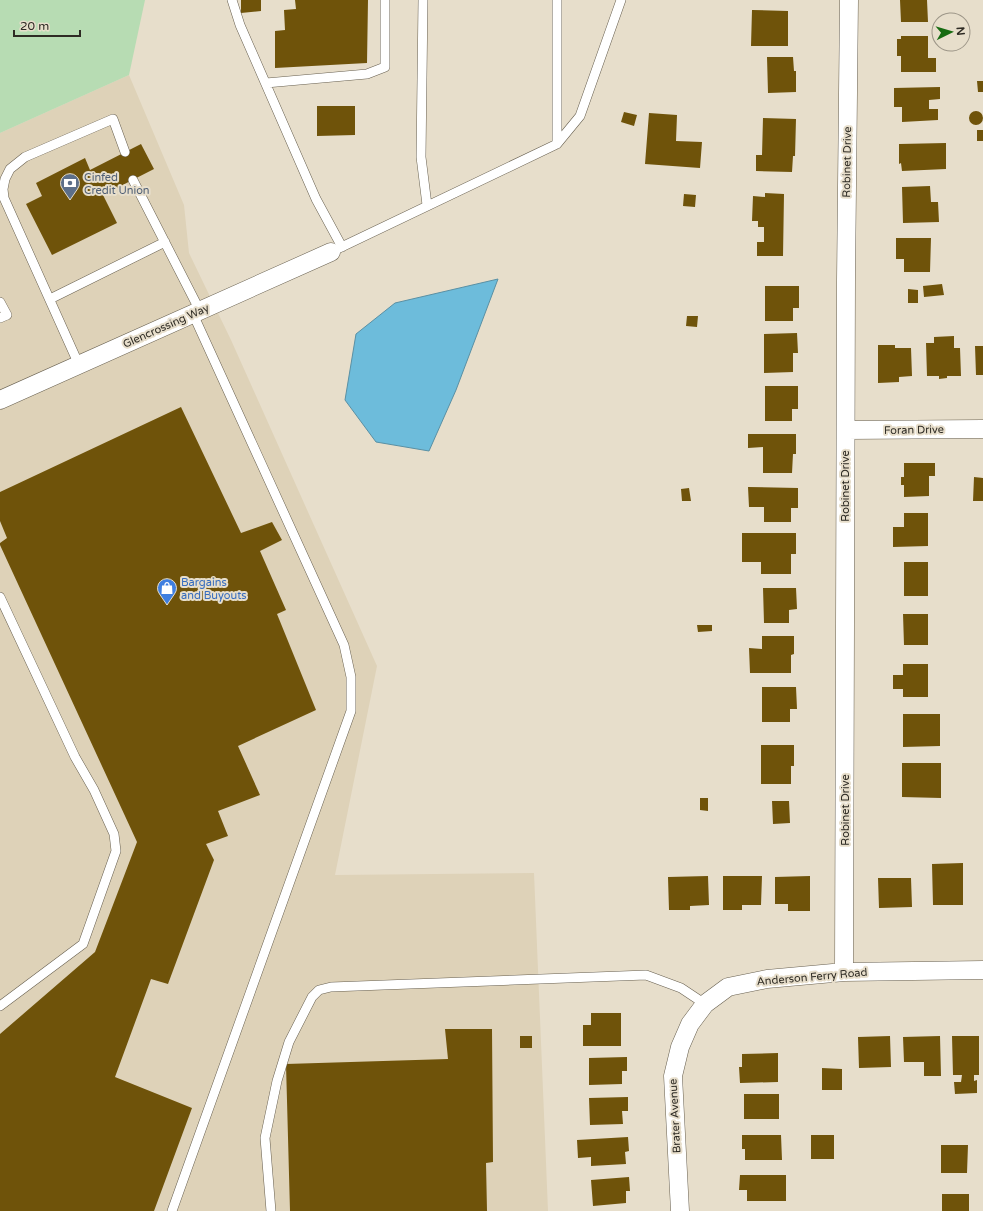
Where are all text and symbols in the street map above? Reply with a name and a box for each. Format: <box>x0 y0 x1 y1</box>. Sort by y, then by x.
scale bar <box>14 12 80 38</box>
north arrow <box>931 12 971 52</box>
text: 20 m <box>20 19 49 33</box>
text: N <box>954 26 967 36</box>
street label: Robinet Drive <box>840 126 854 198</box>
place label: Cinfed Credit Union <box>84 171 150 197</box>
bank icon: Cinfed Credit Union <box>59 172 81 200</box>
street label: Glencrossing Way <box>121 301 211 351</box>
street label: Foran Drive <box>884 423 944 437</box>
street label: Robinet Drive <box>839 450 852 522</box>
place label: Bargains and Buyouts <box>181 576 247 602</box>
shop icon: Bargains and Buyouts <box>156 577 178 605</box>
street label: Robinet Drive <box>839 774 852 846</box>
street label: Anderson Ferry Road <box>756 966 868 988</box>
street label: Brater Avenue <box>667 1078 683 1154</box>

